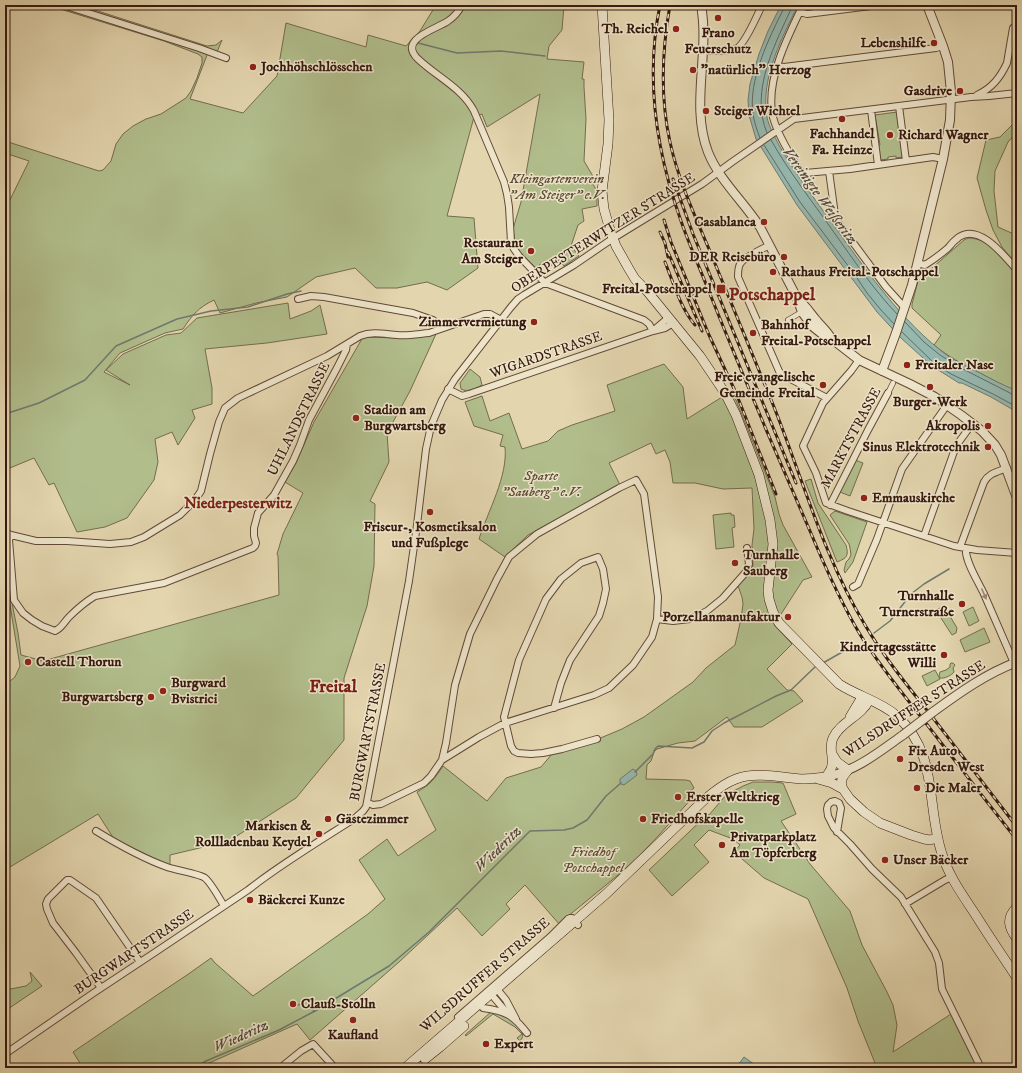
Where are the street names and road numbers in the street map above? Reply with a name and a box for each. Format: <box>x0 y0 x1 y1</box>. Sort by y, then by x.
street label: OBERPESTERWITZER STRASSE <box>507 169 699 297</box>
street label: WIGARDSTRASSE <box>487 327 605 383</box>
street label: UHLANDSTRASSE <box>264 359 334 479</box>
street label: MARKTSTRASSE <box>817 384 885 492</box>
street label: WILSDRUFFER STRASSE <box>838 656 989 762</box>
street label: BURGWARTSTRASSE <box>346 661 390 803</box>
street label: BURGWARTSTRASSE <box>71 905 197 999</box>
street label: WILSDRUFFER STRASSE <box>416 914 554 1037</box>

